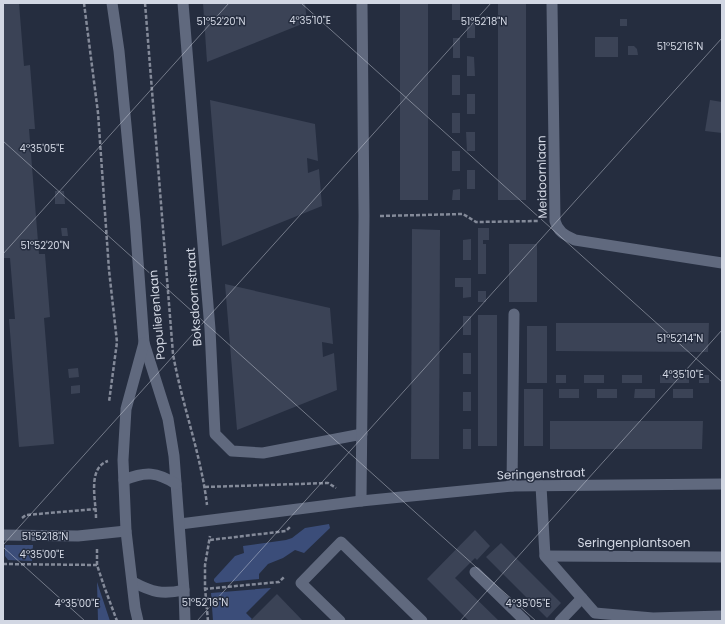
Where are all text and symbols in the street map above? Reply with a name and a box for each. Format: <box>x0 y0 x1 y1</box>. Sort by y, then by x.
text: 4°35'10"E <box>289 13 331 28</box>
text: 51°52'20"N <box>196 14 246 29</box>
text: 51°52'18"N <box>461 14 507 29</box>
text: 51°52'16"N <box>657 39 703 54</box>
street label: Meidoornlaan <box>532 135 551 219</box>
text: 4°35'05"E <box>20 141 64 156</box>
text: 51°52'20"N <box>20 238 70 253</box>
street label: Boksdoornstraat <box>182 247 205 347</box>
street label: Populierenlaan <box>144 269 169 361</box>
text: 51°52'14"N <box>657 331 703 346</box>
text: 4°35'10"E <box>662 367 704 382</box>
street label: Seringenstraat <box>496 463 586 484</box>
text: 51°52'18"N <box>22 529 68 544</box>
street label: Seringenplantsoen <box>577 534 691 551</box>
text: 4°35'00"E <box>20 547 64 562</box>
text: 51°52'16"N <box>182 595 228 610</box>
text: 4°35'00"E <box>55 596 99 611</box>
text: 4°35'05"E <box>506 596 550 611</box>

